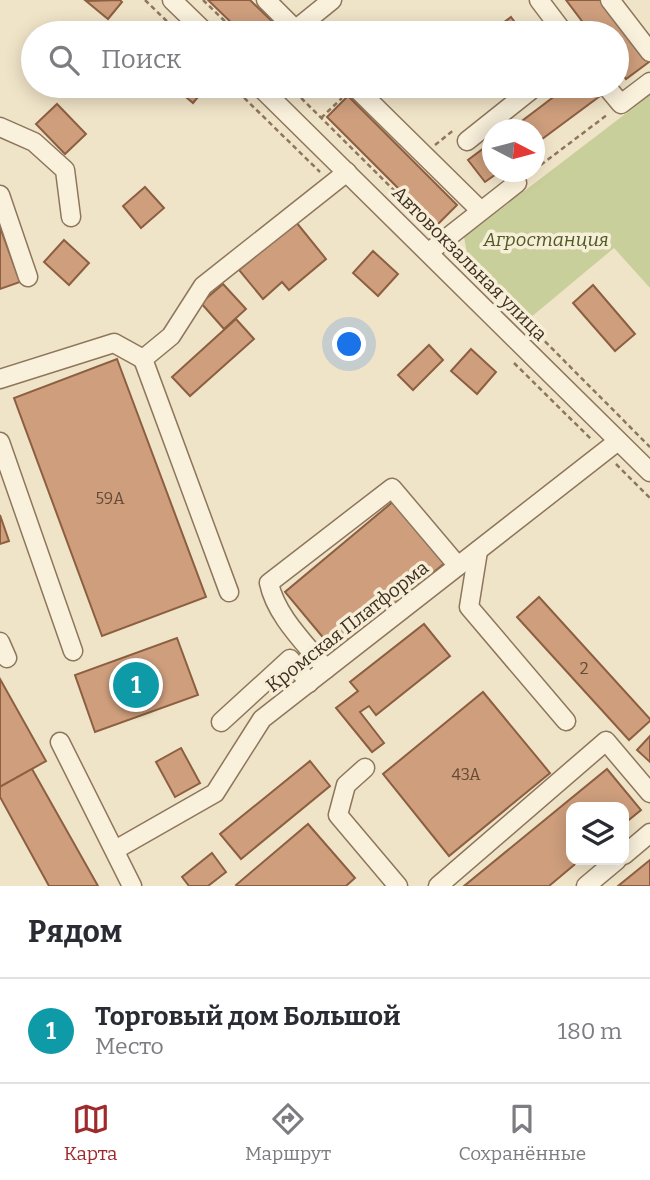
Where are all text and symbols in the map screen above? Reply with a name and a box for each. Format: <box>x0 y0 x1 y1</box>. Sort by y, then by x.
search box <box>21 21 629 98</box>
icon: search <box>45 41 83 79</box>
text: Поиск <box>101 44 181 75</box>
north arrow <box>482 119 545 182</box>
street label: Автовокзальная улица <box>387 181 552 346</box>
park label: Агростанция <box>482 228 609 251</box>
your location <box>332 327 366 361</box>
house number: 59А <box>95 489 125 508</box>
street label: Кромская Платформа <box>261 555 434 697</box>
pin: 1 <box>113 659 159 711</box>
house number: 2 <box>580 659 588 678</box>
house number: 43А <box>451 765 481 784</box>
map controls <box>566 802 629 865</box>
button: layers <box>566 802 629 865</box>
text: Рядом <box>28 914 122 950</box>
text: Торговый дом Большой <box>95 1001 401 1032</box>
text: 1 <box>46 1017 56 1045</box>
text: 180 m <box>558 1017 622 1045</box>
text: Место <box>95 1032 164 1060</box>
tab: Карта <box>64 1100 117 1165</box>
tab: Маршрут <box>245 1100 331 1165</box>
tab: Сохранённые <box>459 1100 586 1165</box>

